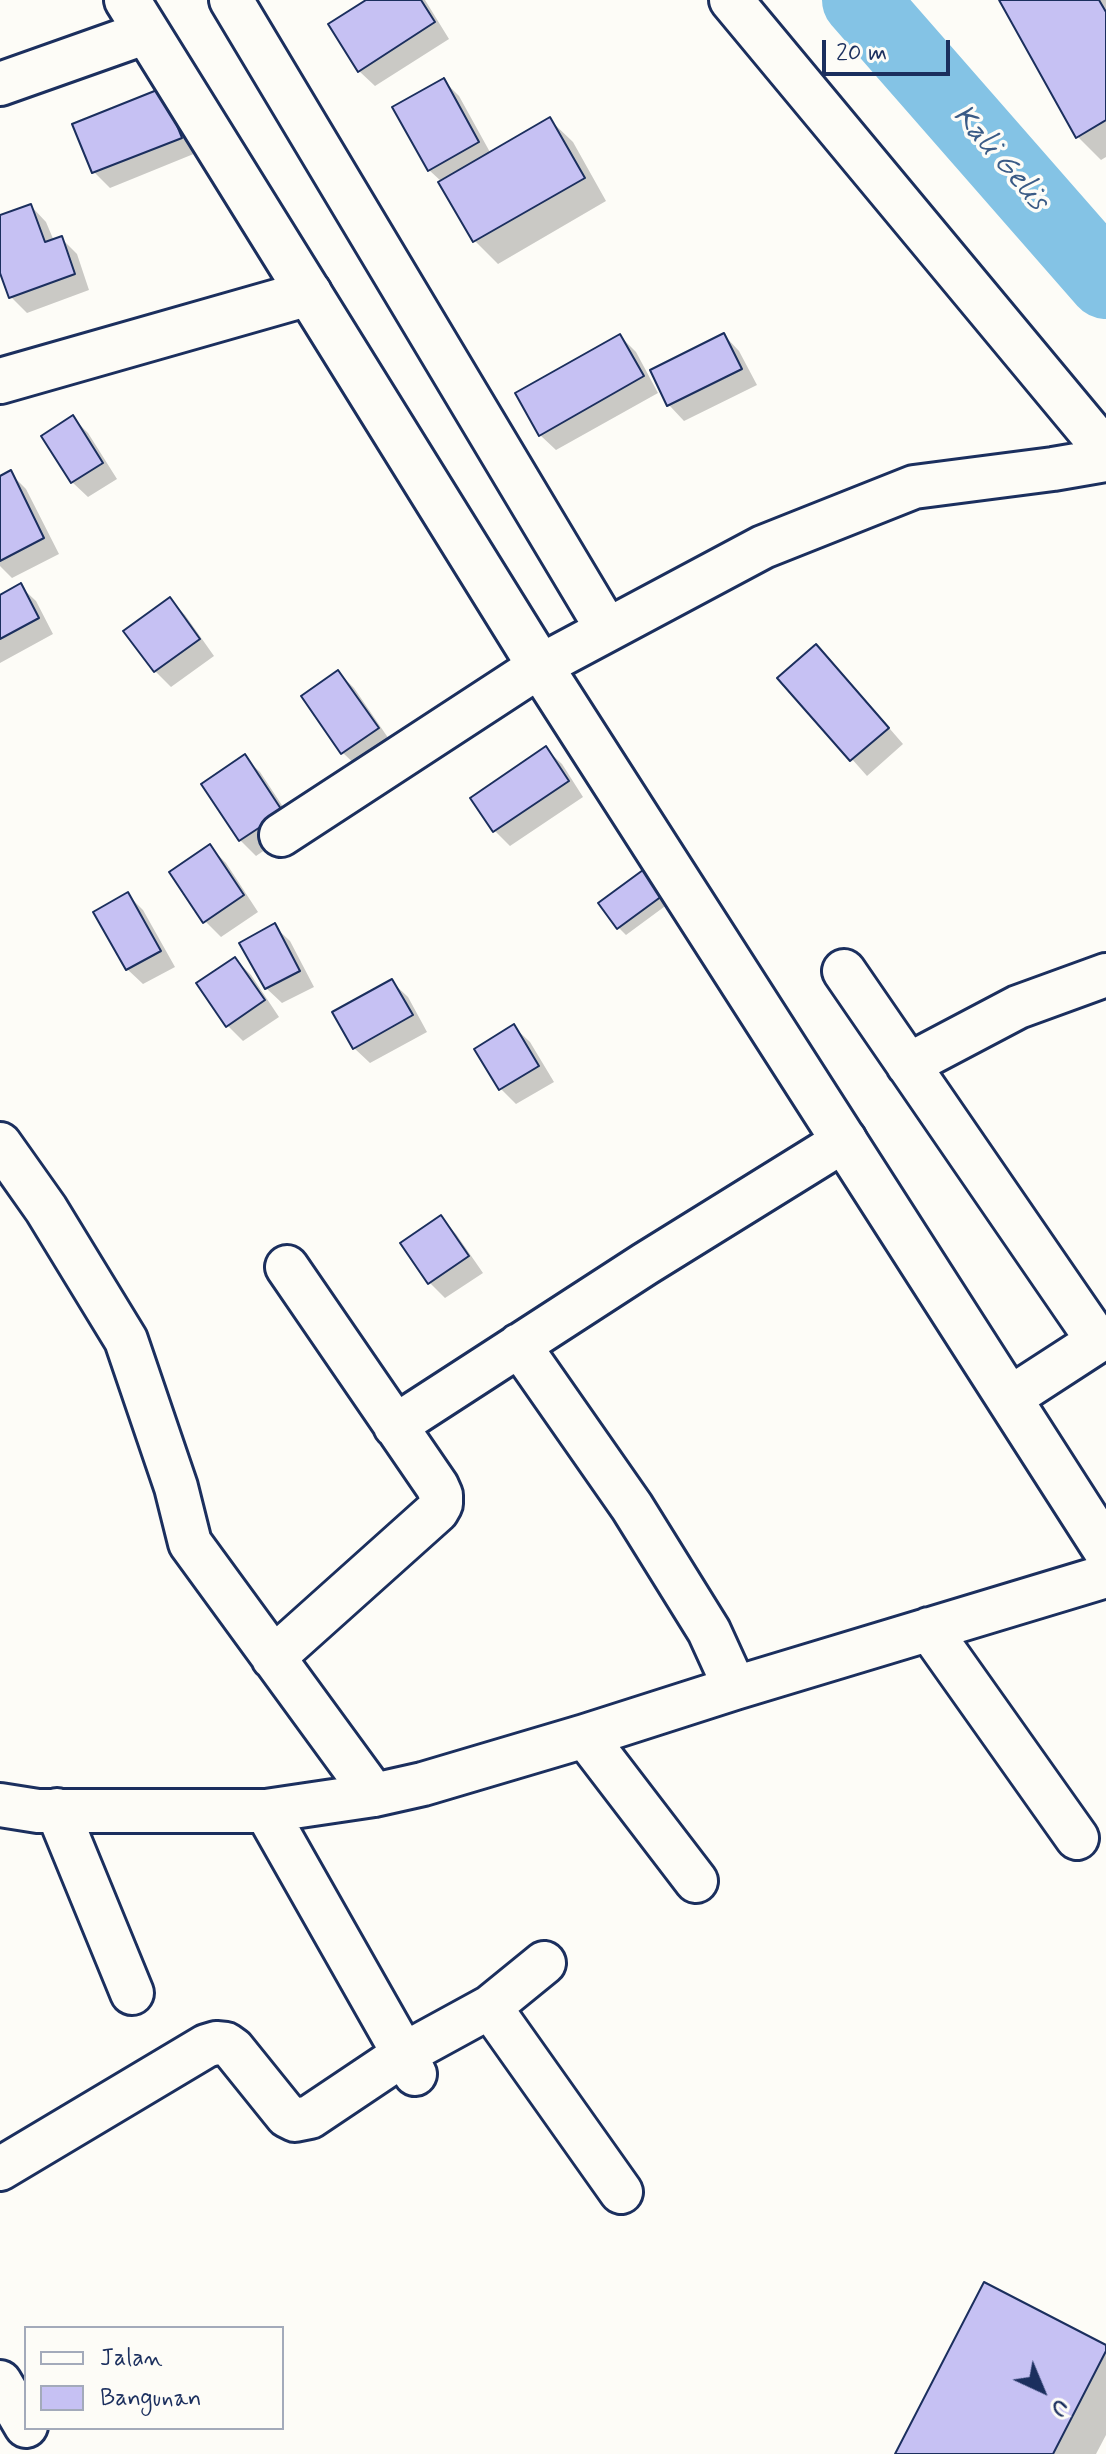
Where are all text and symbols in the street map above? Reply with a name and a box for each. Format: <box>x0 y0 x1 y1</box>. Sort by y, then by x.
scale bar <box>826 24 954 74</box>
text: 20 m <box>836 38 887 69</box>
water label: Kali Gelis <box>944 99 1054 219</box>
legend <box>24 2326 284 2430</box>
text: Jalan <box>100 2343 163 2374</box>
north arrow <box>1002 2350 1082 2430</box>
text: Bangunan <box>100 2383 201 2414</box>
text: U <box>1044 2392 1074 2422</box>

